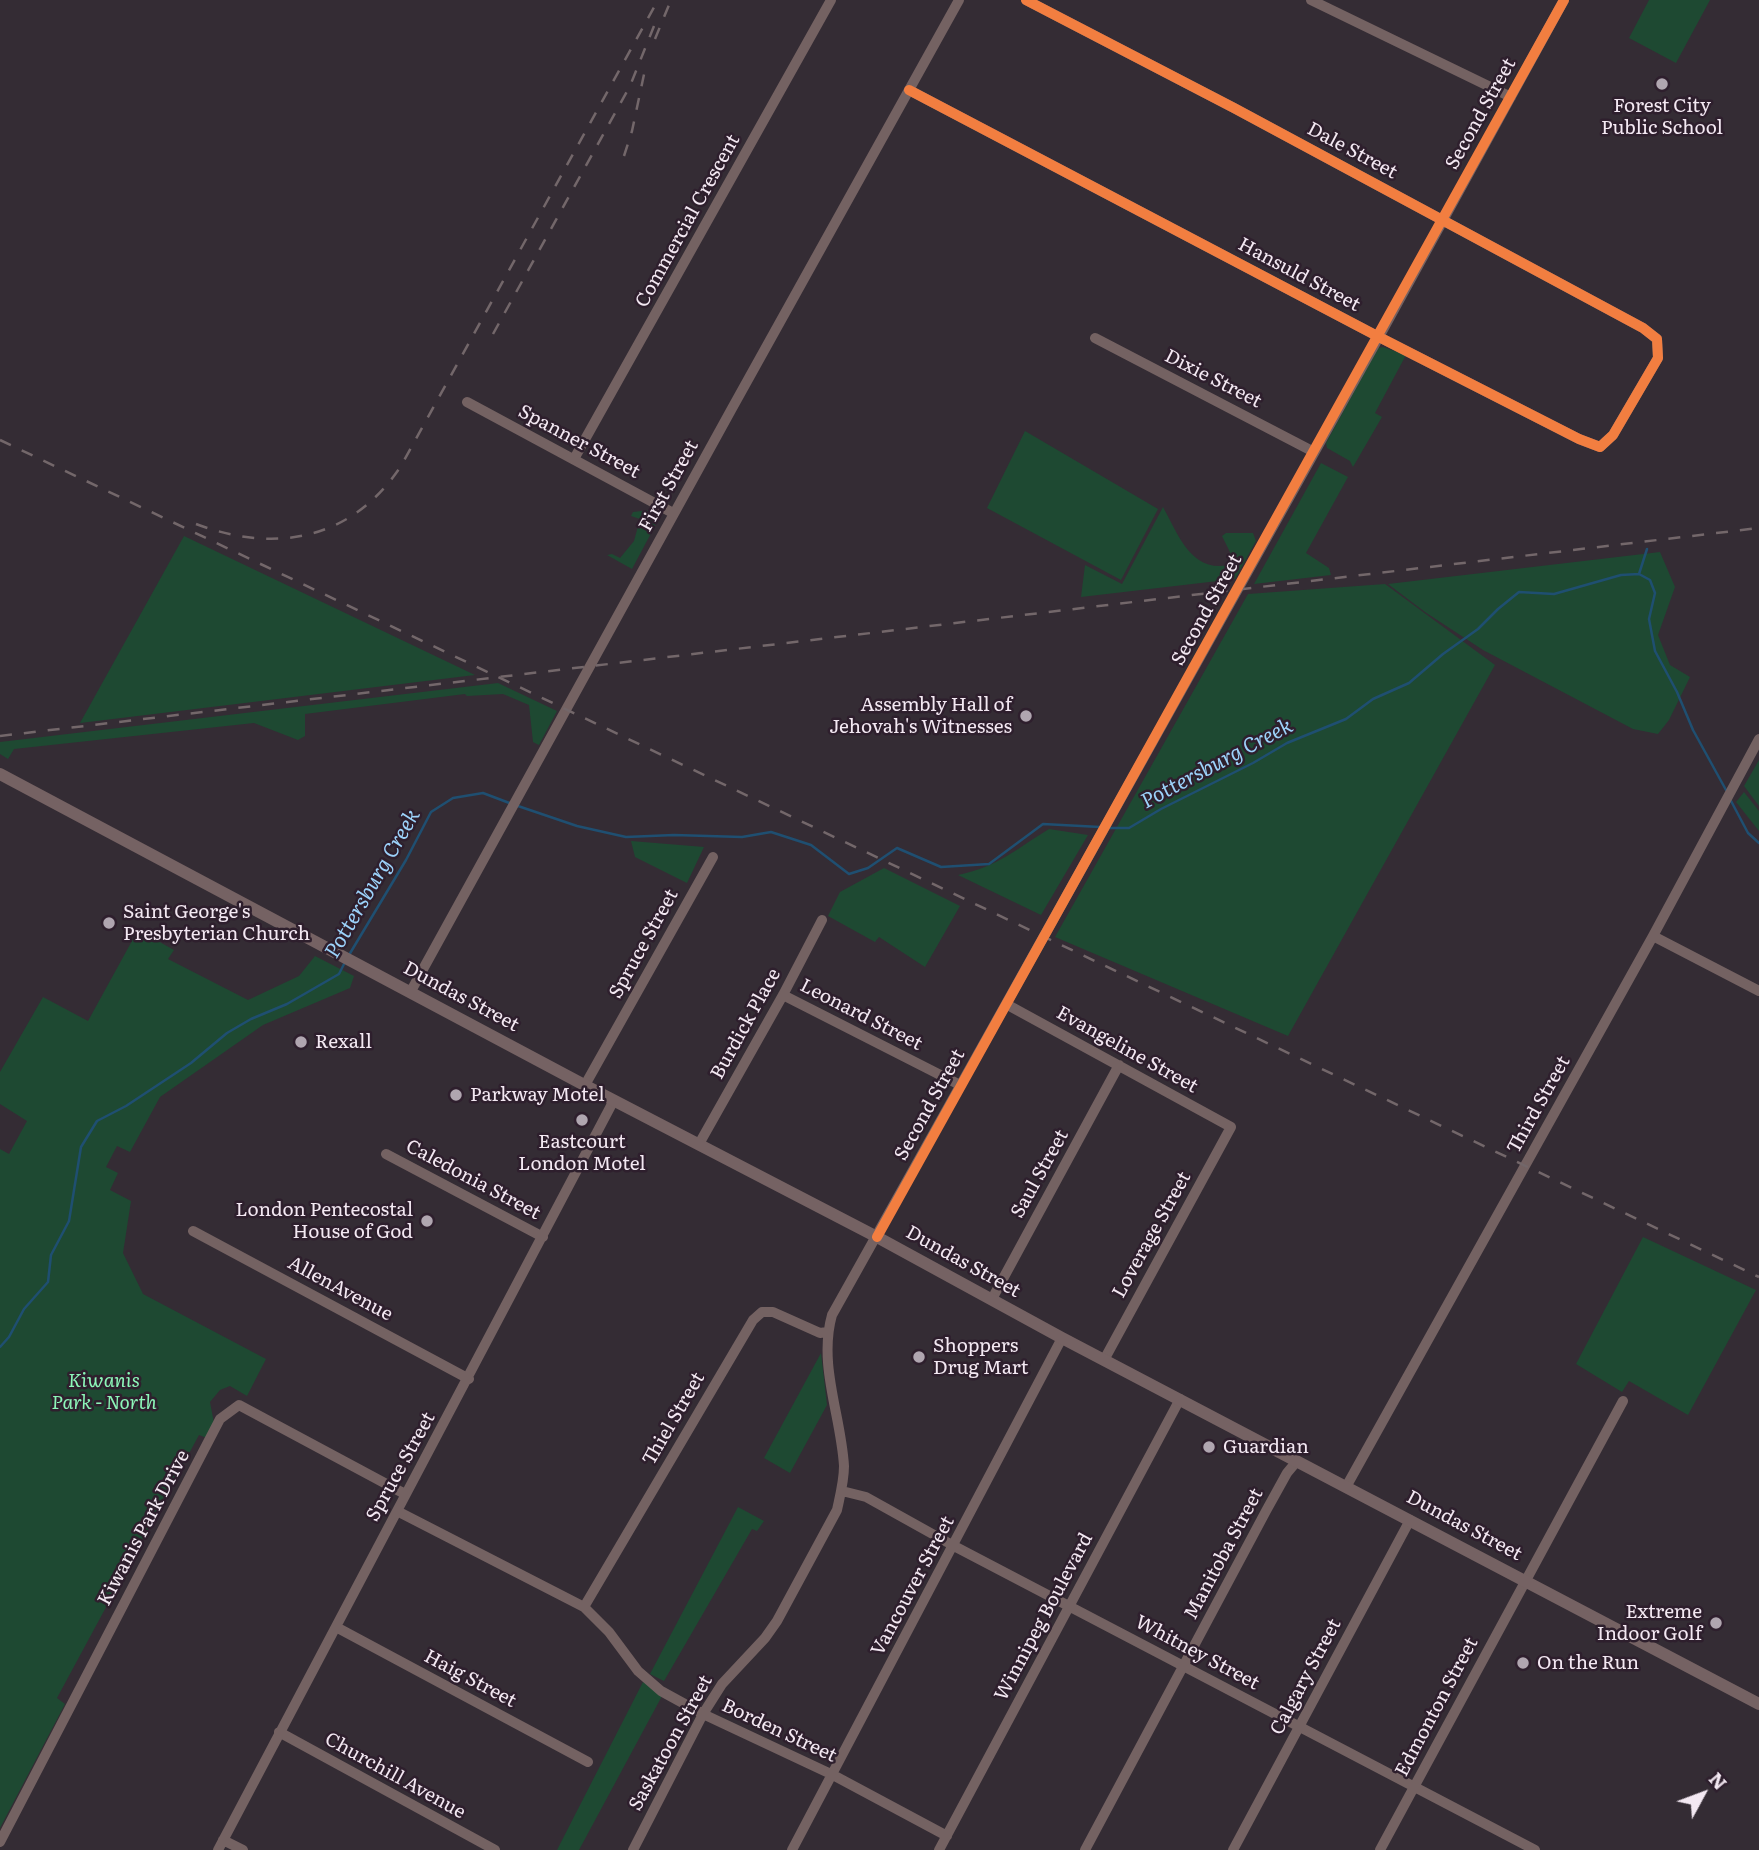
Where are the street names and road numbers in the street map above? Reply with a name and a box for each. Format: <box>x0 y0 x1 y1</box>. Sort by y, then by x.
street label: Second Street <box>1441 54 1521 174</box>
street label: Dale Street <box>1303 118 1401 184</box>
street label: Commercial Crescent <box>631 130 745 312</box>
street label: Hansuld Street <box>1234 233 1364 317</box>
street label: Dixie Street <box>1161 345 1265 413</box>
street label: Spanner Street <box>514 400 644 484</box>
street label: First Street <box>635 436 703 536</box>
street label: Second Street <box>1167 550 1247 670</box>
street label: Spruce Street <box>605 885 683 1003</box>
street label: Dundas Street <box>399 957 523 1037</box>
street label: Burdick Place <box>706 965 786 1083</box>
street label: Leonard Street <box>796 974 926 1056</box>
street label: Evangeline Street <box>1052 1002 1202 1098</box>
street label: Second Street <box>890 1045 970 1165</box>
street label: Third Street <box>1503 1052 1575 1158</box>
street label: Saul Street <box>1006 1126 1074 1222</box>
street label: Caledonia Street <box>402 1135 544 1225</box>
street label: Loverage Street <box>1108 1168 1196 1302</box>
street label: Dundas Street <box>902 1221 1024 1303</box>
street label: AllenAvenue <box>284 1252 396 1326</box>
street label: Thiel Street <box>638 1368 710 1470</box>
street label: Spruce Street <box>362 1408 440 1526</box>
street label: Kiwanis Park Drive <box>93 1446 195 1610</box>
street label: Manitoba Street <box>1180 1485 1268 1623</box>
street label: Dundas Street <box>1402 1486 1526 1566</box>
street label: Vancouver Street <box>867 1512 959 1660</box>
street label: Winnipeg Boulevard <box>990 1529 1098 1705</box>
street label: Whitney Street <box>1131 1611 1263 1695</box>
street label: Calgary Street <box>1266 1615 1346 1739</box>
street label: Edmonton Street <box>1391 1634 1483 1780</box>
street label: Haig Street <box>420 1645 520 1713</box>
street label: Saskatoon Street <box>624 1671 718 1815</box>
street label: Borden Street <box>718 1694 840 1768</box>
street label: Churchill Avenue <box>321 1728 469 1824</box>

